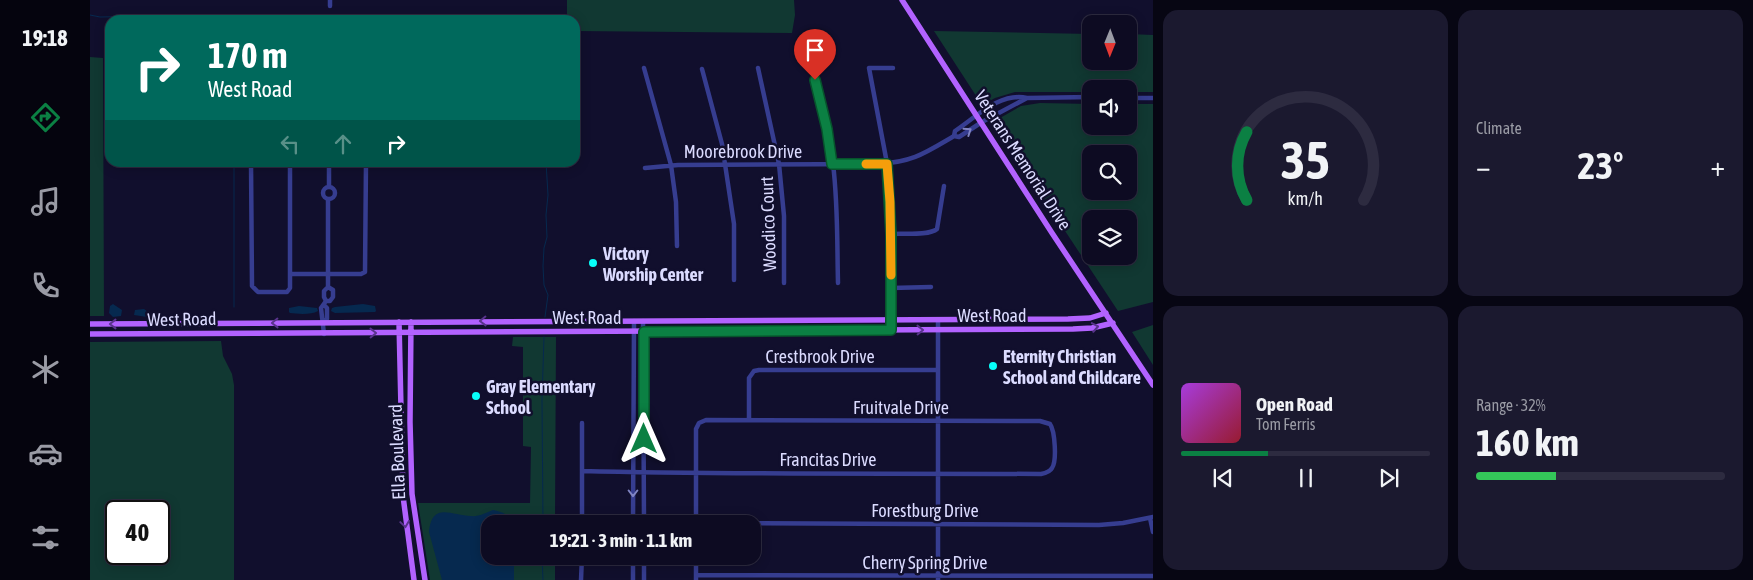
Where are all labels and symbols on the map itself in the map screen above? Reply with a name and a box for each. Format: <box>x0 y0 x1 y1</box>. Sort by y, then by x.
north arrow <box>1082 15 1138 70</box>
pin <box>794 29 836 80</box>
street label: Veterans Memorial Drive <box>970 86 1076 234</box>
one-way arrow <box>962 128 972 137</box>
street label: Moorebrook Drive <box>684 141 802 162</box>
street label: Woodico Court <box>756 176 780 272</box>
place label: Victory Worship Center <box>602 243 704 285</box>
marker: Victory Worship Center <box>587 257 599 269</box>
street label: West Road <box>957 305 1027 326</box>
street label: West Road <box>552 307 622 328</box>
street label: West Road <box>147 308 217 330</box>
one-way arrow <box>478 316 486 326</box>
one-way arrow <box>271 318 279 328</box>
one-way arrow <box>109 319 116 329</box>
one-way arrow <box>1091 322 1100 332</box>
one-way arrow <box>917 325 925 335</box>
one-way arrow <box>370 328 377 338</box>
street label: Crestbrook Drive <box>765 346 875 367</box>
place label: Eternity Christian School and Childcare <box>1003 346 1141 388</box>
marker: Eternity Christian School and Childcare <box>987 360 999 372</box>
place label: Gray Elementary School <box>486 376 596 418</box>
marker: Gray Elementary School <box>470 390 482 402</box>
street label: Fruitvale Drive <box>853 397 949 418</box>
street label: Ella Boulevard <box>385 404 409 500</box>
position arrow <box>617 412 669 464</box>
street label: Francitas Drive <box>779 449 877 470</box>
one-way arrow <box>628 489 638 497</box>
speed limit sign: 40 <box>105 500 170 565</box>
street label: Forestburg Drive <box>871 500 979 521</box>
one-way arrow <box>400 519 410 528</box>
street label: Cherry Spring Drive <box>863 552 987 573</box>

